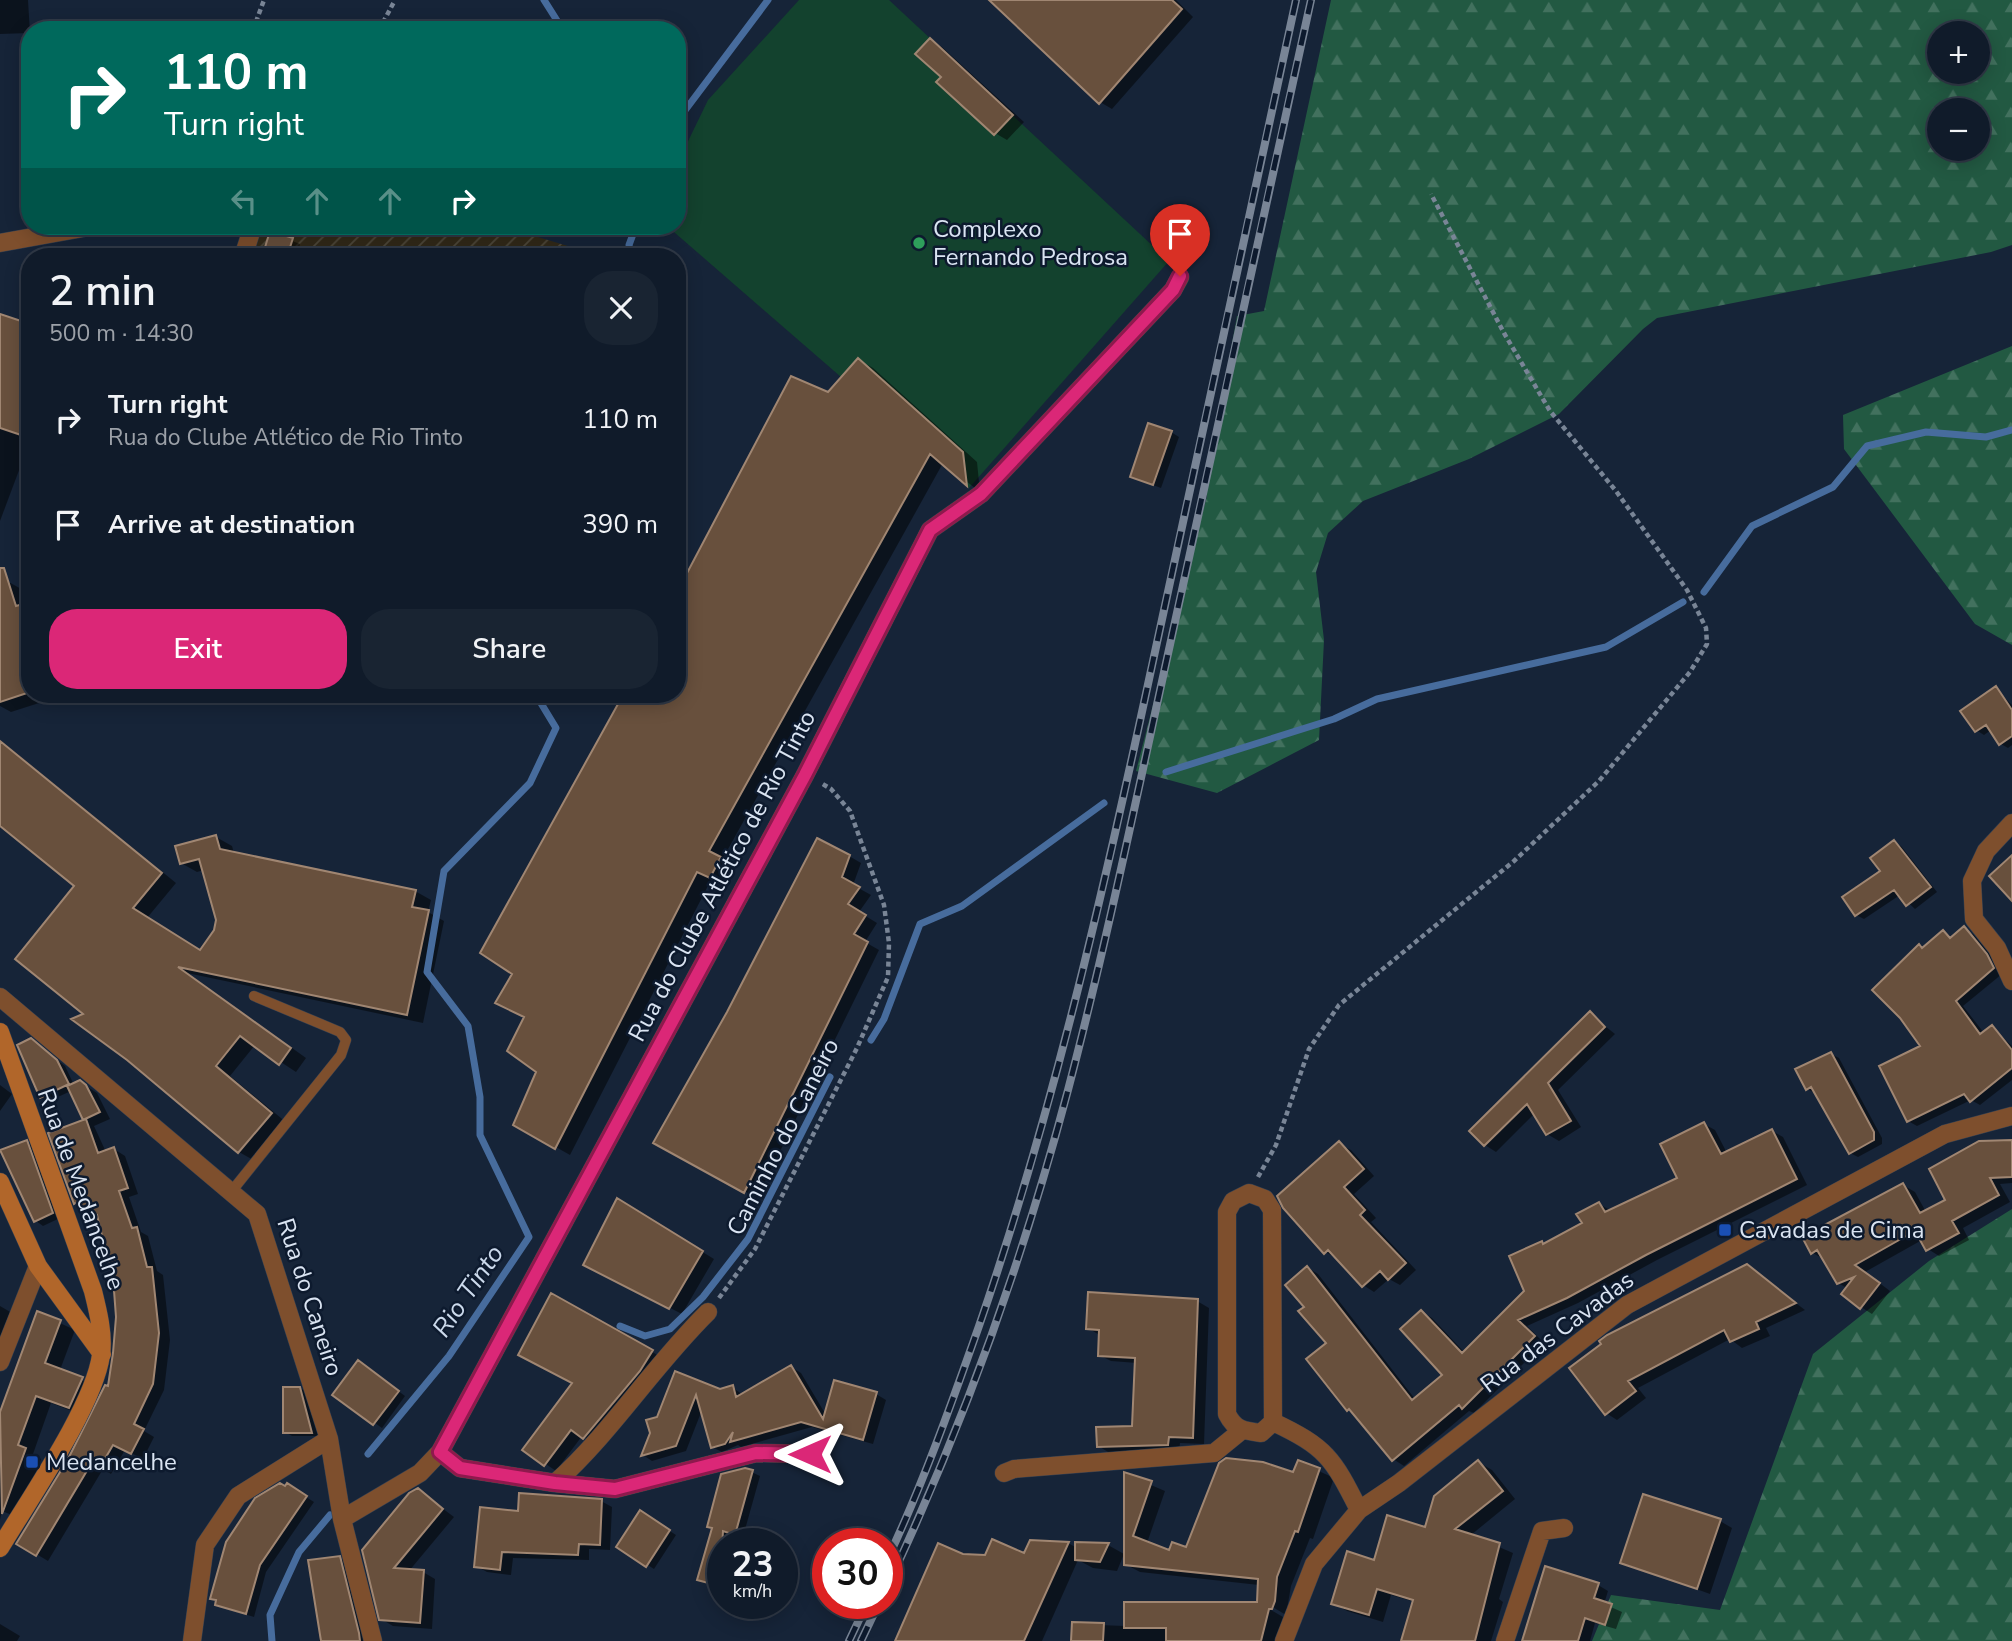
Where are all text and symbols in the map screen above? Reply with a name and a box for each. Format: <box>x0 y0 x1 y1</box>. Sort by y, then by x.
map controls <box>1927 21 1990 161</box>
button: + <box>1927 21 1990 84</box>
text: 110 m <box>164 39 308 106</box>
icon: right <box>49 49 140 140</box>
button: − <box>1927 98 1990 161</box>
text: Turn right <box>164 103 304 146</box>
icon: left <box>225 182 263 220</box>
icon: ahead <box>298 182 336 220</box>
icon: ahead <box>371 182 409 220</box>
icon: right <box>444 182 482 220</box>
pin <box>1150 204 1210 276</box>
place label: Complexo Fernando Pedrosa <box>933 213 1128 273</box>
icon: arrive <box>1161 215 1199 253</box>
marker: Complexo Fernando Pedrosa <box>911 235 927 251</box>
text: 2 min <box>49 263 156 320</box>
button: close <box>584 271 658 345</box>
text: 500 m · 14:30 <box>49 318 194 349</box>
text: Turn right <box>108 387 227 422</box>
icon: right <box>49 401 87 439</box>
text: 110 m <box>582 402 658 437</box>
text: Rua do Clube Atlético de Rio Tinto <box>108 422 463 453</box>
icon: arrive <box>49 506 87 544</box>
text: Arrive at destination <box>108 507 355 542</box>
text: 390 m <box>582 507 658 542</box>
button: Exit <box>49 609 347 689</box>
button: Share <box>361 609 658 689</box>
street label: Rua do Clube Atlético de Rio Tinto <box>621 705 823 1047</box>
street label: Caminho do Caneiro <box>719 1033 847 1241</box>
street label: Rua de Medancelhe <box>30 1084 132 1294</box>
street label: Rua do Caneiro <box>269 1214 351 1380</box>
place label: Cavadas de Cima <box>1739 1214 1925 1246</box>
marker: Cavadas de Cima <box>1717 1222 1733 1238</box>
water label: Rio Tinto <box>424 1238 512 1344</box>
street label: Rua das Cavadas <box>1474 1264 1640 1400</box>
position arrow <box>773 1417 847 1491</box>
place label: Medancelhe <box>46 1446 177 1478</box>
marker: Medancelhe <box>24 1454 40 1470</box>
speed limit sign: 30 <box>812 1528 903 1619</box>
text: 23 <box>731 1541 774 1588</box>
text: km/h <box>733 1579 772 1603</box>

